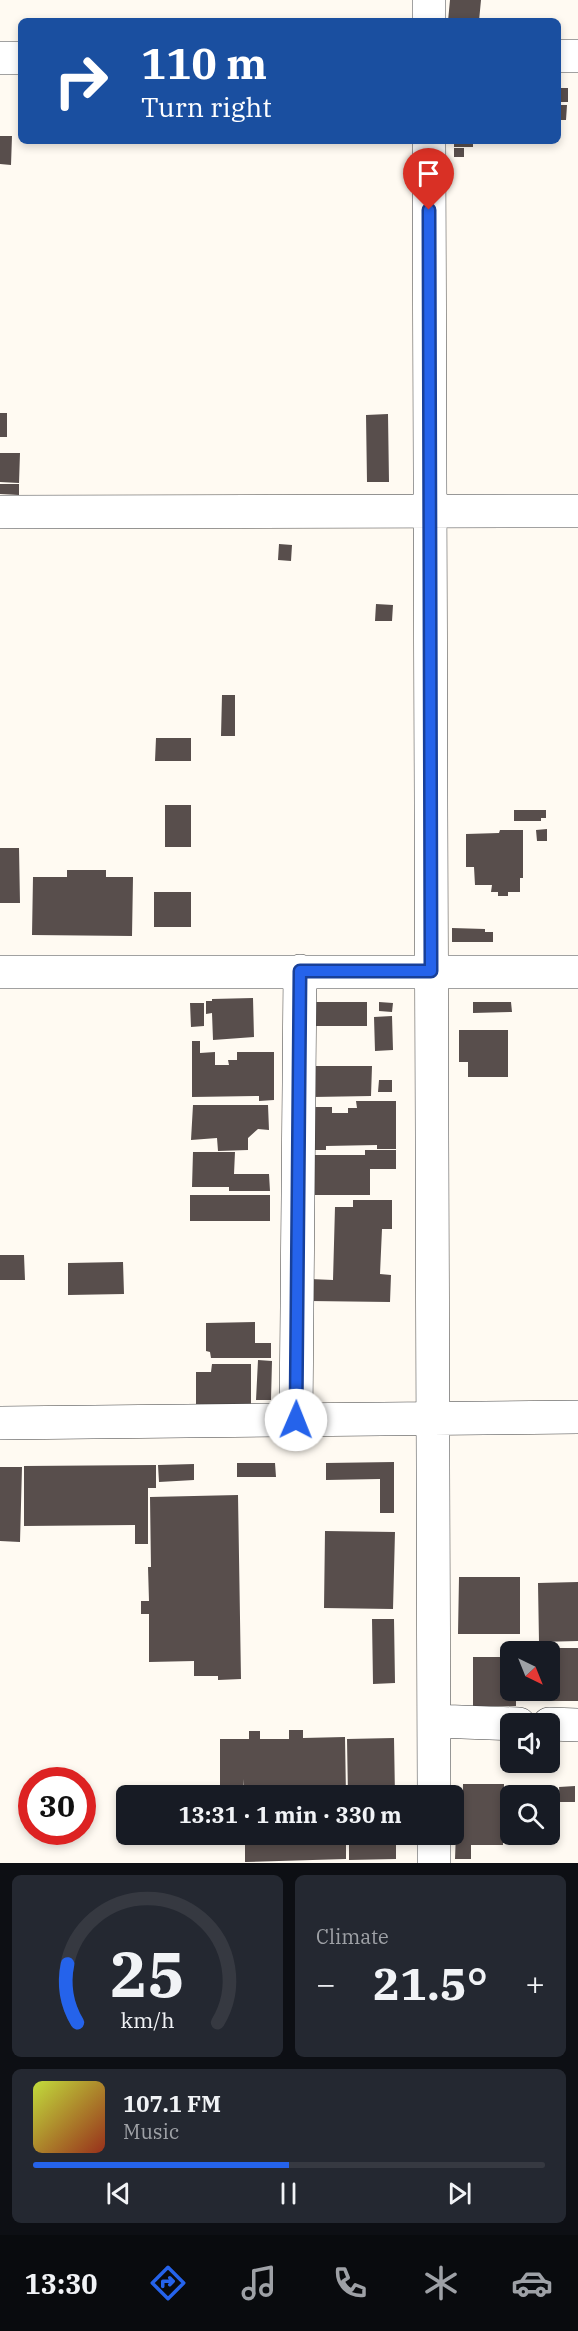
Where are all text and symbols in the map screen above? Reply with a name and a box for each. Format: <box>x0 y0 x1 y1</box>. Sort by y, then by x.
text: 110 m <box>141 36 267 91</box>
icon: right <box>42 42 120 120</box>
text: Turn right <box>141 89 272 124</box>
pin <box>403 148 454 210</box>
icon: arrive <box>412 157 445 190</box>
position arrow <box>264 1388 328 1452</box>
north arrow <box>500 1641 560 1701</box>
map controls <box>500 1641 560 1845</box>
button: sound <box>500 1713 560 1773</box>
speed limit sign: 30 <box>18 1767 96 1845</box>
button: search <box>500 1785 560 1845</box>
text: 13:31 · 1 min · 330 m <box>178 1800 402 1829</box>
text: Climate <box>316 1923 389 1950</box>
text: 25 <box>110 1933 185 2014</box>
text: 21.5° <box>373 1954 488 2012</box>
text: − <box>316 1962 336 2005</box>
text: + <box>525 1962 545 2005</box>
text: km/h <box>120 2006 175 2034</box>
text: 107.1 FM <box>123 2089 221 2118</box>
text: Music <box>123 2118 179 2145</box>
icon: previous <box>102 2177 135 2210</box>
icon: pause <box>272 2177 305 2210</box>
icon: next <box>443 2177 476 2210</box>
icon: directions <box>147 2262 189 2304</box>
icon: music <box>238 2262 280 2304</box>
icon: phone <box>329 2262 371 2304</box>
icon: climate <box>420 2262 462 2304</box>
icon: car <box>511 2262 553 2304</box>
text: 13:30 <box>25 2266 98 2301</box>

